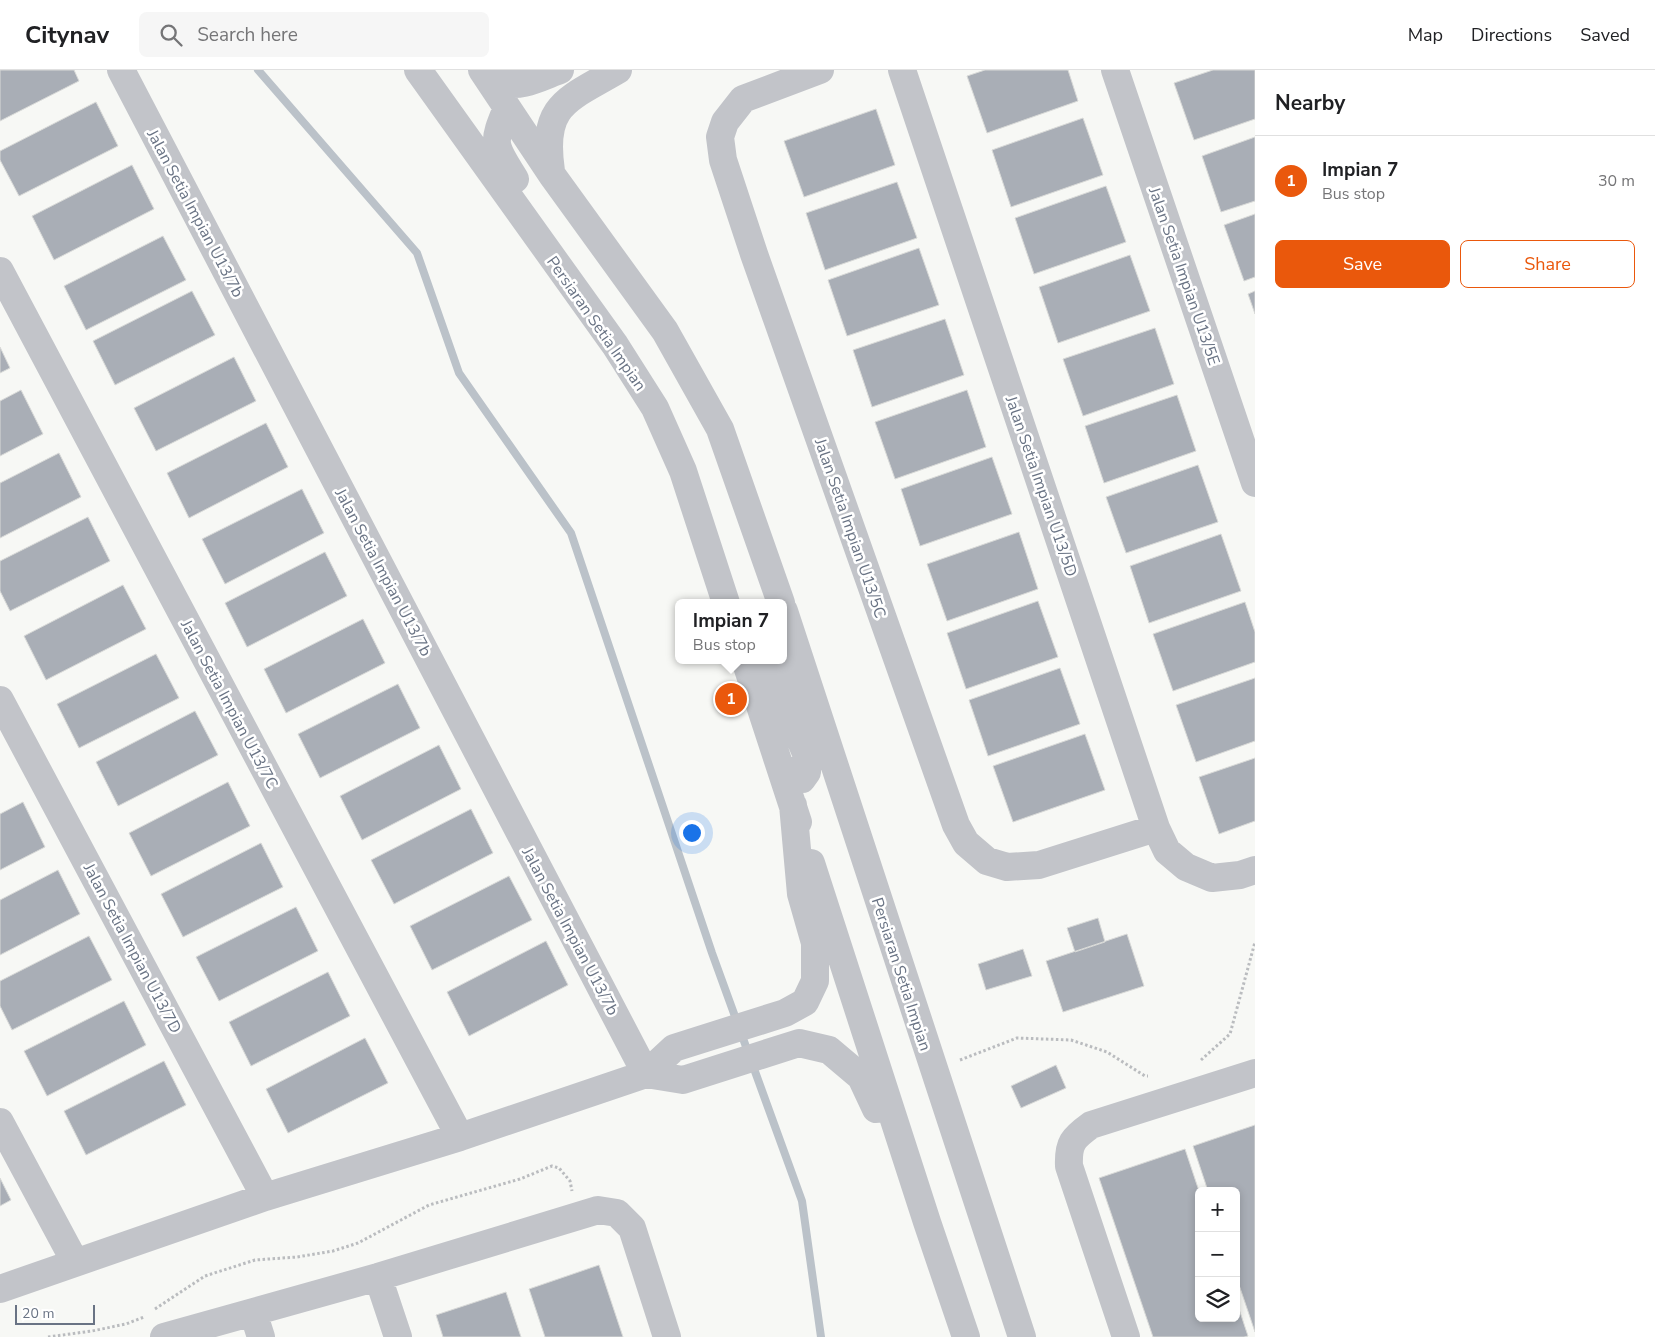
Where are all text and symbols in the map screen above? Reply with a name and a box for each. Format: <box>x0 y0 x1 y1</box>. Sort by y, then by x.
search box <box>139 12 489 57</box>
text: Citynav <box>25 19 109 51</box>
icon: search <box>157 21 185 49</box>
text: Search here <box>197 22 298 48</box>
text: Map <box>1408 23 1443 47</box>
text: Directions <box>1471 23 1552 47</box>
text: Saved <box>1580 23 1630 47</box>
text: Nearby <box>1275 89 1345 117</box>
street label: Jalan Setia Impian U13/7b <box>141 125 249 301</box>
text: Impian 7 <box>1322 157 1398 183</box>
text: 1 <box>1286 170 1296 192</box>
text: 30 m <box>1598 170 1635 192</box>
street label: Jalan Setia Impian U13/5E <box>1143 183 1225 368</box>
text: Bus stop <box>1322 183 1385 205</box>
button: Save <box>1275 240 1450 288</box>
button: Share <box>1460 240 1635 288</box>
street label: Persiaran Setia Impian <box>541 252 651 395</box>
street label: Jalan Setia Impian U13/5D <box>999 392 1082 580</box>
street label: Jalan Setia Impian U13/5C <box>809 435 891 621</box>
street label: Jalan Setia Impian U13/7b <box>329 484 437 660</box>
popup <box>675 599 787 664</box>
text: Impian 7 <box>693 608 769 634</box>
street label: Jalan Setia Impian U13/7C <box>175 615 283 793</box>
text: Bus stop <box>693 634 756 656</box>
pin: 1 <box>715 680 747 718</box>
your location <box>679 820 705 846</box>
street label: Jalan Setia Impian U13/7b <box>516 843 624 1019</box>
street label: Jalan Setia Impian U13/7D <box>77 859 186 1037</box>
street label: Persiaran Setia Impian <box>866 895 936 1054</box>
map controls <box>1195 1187 1240 1322</box>
button: + <box>1195 1187 1240 1232</box>
button: − <box>1195 1232 1240 1277</box>
button: layers <box>1195 1277 1240 1322</box>
scale bar <box>15 1302 95 1325</box>
text: 20 m <box>22 1304 54 1323</box>

